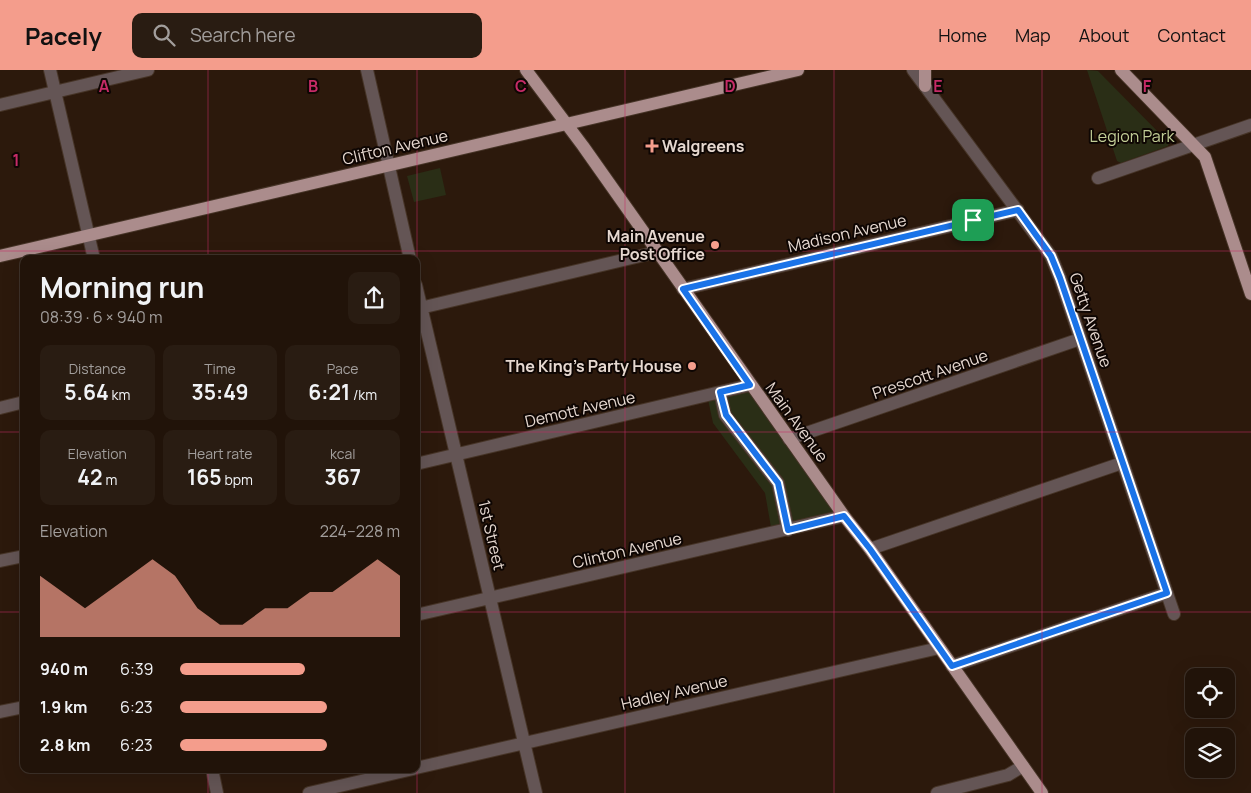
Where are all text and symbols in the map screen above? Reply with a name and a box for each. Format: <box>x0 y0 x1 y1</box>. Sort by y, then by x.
search box <box>132 13 482 58</box>
text: Pacely <box>25 19 102 52</box>
icon: search <box>150 21 178 49</box>
text: Search here <box>190 22 296 48</box>
text: Home <box>938 23 987 47</box>
text: Map <box>1015 23 1051 47</box>
text: About <box>1079 23 1129 47</box>
text: Contact <box>1157 23 1226 47</box>
text: A <box>99 75 110 97</box>
text: B <box>308 75 318 97</box>
text: C <box>515 75 527 97</box>
text: D <box>724 75 736 97</box>
text: E <box>933 75 943 97</box>
text: F <box>1143 75 1152 97</box>
street label: Clifton Avenue <box>340 124 450 170</box>
park label: Legion Park <box>1090 125 1175 147</box>
place label: Walgreens <box>662 135 745 157</box>
marker: Walgreens <box>646 140 658 152</box>
text: 1 <box>12 149 20 171</box>
pin <box>952 199 994 241</box>
icon: arrive <box>959 206 987 234</box>
street label: Madison Avenue <box>786 209 908 257</box>
place label: Main Avenue Post Office <box>607 225 705 265</box>
marker: Main Avenue Post Office <box>709 239 721 251</box>
text: Morning run <box>40 268 204 306</box>
street label: Getty Avenue <box>1064 270 1118 370</box>
button: share <box>348 272 400 324</box>
text: 08:39 · 6 × 940 m <box>40 306 163 328</box>
street label: Prescott Avenue <box>869 344 991 404</box>
place label: The King's Party House <box>505 355 682 377</box>
text: Distance <box>69 359 126 378</box>
text: Time <box>204 359 236 378</box>
text: Pace <box>327 359 358 378</box>
marker: The King's Party House <box>686 360 698 372</box>
text: 5.64 <box>64 378 109 406</box>
text: 35:49 <box>191 378 249 406</box>
text: 6:21 <box>308 378 350 406</box>
street label: Main Avenue <box>761 378 833 466</box>
text: km <box>109 385 130 404</box>
text: /km <box>350 385 377 404</box>
street label: Demott Avenue <box>523 386 637 432</box>
text: Elevation <box>68 444 127 463</box>
text: Heart rate <box>188 444 252 463</box>
text: kcal <box>330 444 355 463</box>
text: 42 <box>77 463 103 491</box>
text: 165 <box>187 463 222 491</box>
text: 367 <box>324 463 361 491</box>
text: m <box>103 470 117 489</box>
text: bpm <box>222 470 253 489</box>
street label: 1st Street <box>473 498 511 572</box>
text: Elevation <box>40 520 108 542</box>
text: 224–228 m <box>320 520 400 542</box>
street label: Clinton Avenue <box>570 527 684 573</box>
text: 940 m <box>40 658 88 680</box>
text: 6:39 <box>120 658 154 680</box>
map controls <box>1185 668 1235 778</box>
button: locate <box>1185 668 1235 718</box>
street label: Hadley Avenue <box>619 669 729 715</box>
text: 1.9 km <box>40 696 87 718</box>
text: 6:23 <box>120 696 153 718</box>
button: layers <box>1185 728 1235 778</box>
text: 2.8 km <box>40 734 90 756</box>
text: 6:23 <box>120 734 153 756</box>

